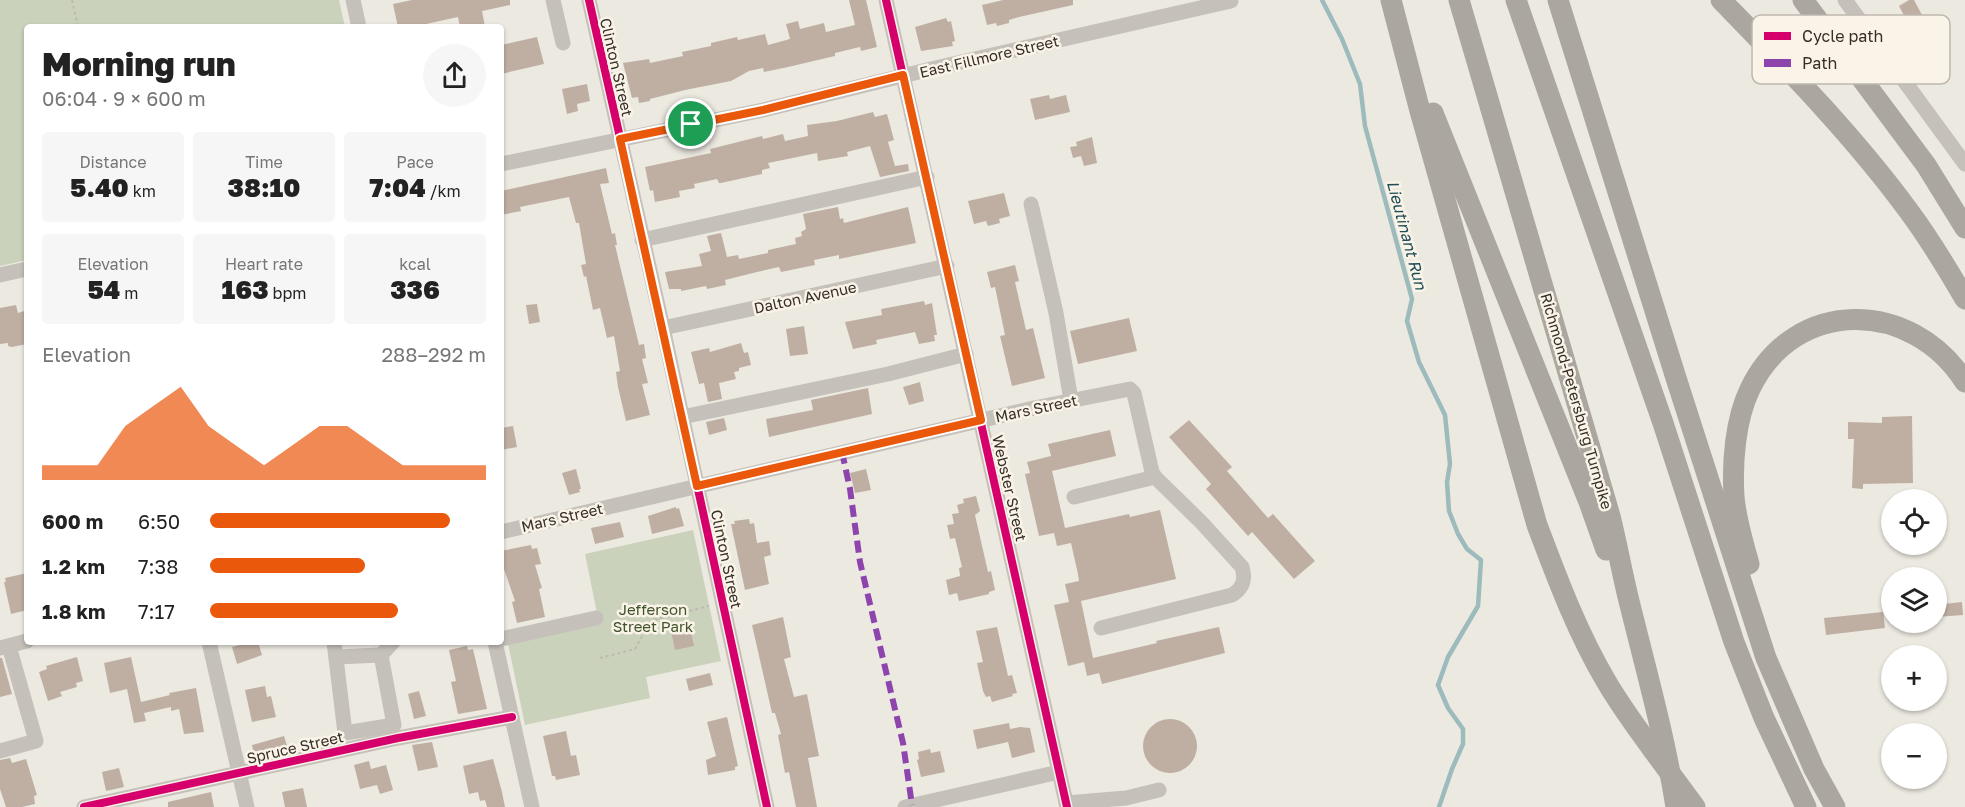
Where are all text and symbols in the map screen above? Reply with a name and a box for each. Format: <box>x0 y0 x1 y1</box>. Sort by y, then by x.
legend <box>1752 15 1950 84</box>
street label: Clinton Street <box>597 16 637 118</box>
text: Cycle path <box>1802 26 1883 46</box>
street label: East Fillmore Street <box>918 31 1060 81</box>
text: Morning run <box>42 44 236 83</box>
button: share <box>423 44 486 107</box>
text: Path <box>1802 53 1837 73</box>
text: 06:04 · 9 × 600 m <box>42 86 206 110</box>
pin <box>665 98 716 149</box>
icon: arrive <box>674 107 707 140</box>
text: Distance <box>79 152 147 172</box>
text: Time <box>245 152 283 172</box>
text: Pace <box>396 152 434 172</box>
text: 5.40 <box>70 172 129 203</box>
text: 38:10 <box>228 172 300 203</box>
text: 7:04 <box>369 172 426 203</box>
water label: Lieutinant Run <box>1383 178 1431 293</box>
text: km <box>129 181 156 201</box>
text: /km <box>426 181 461 201</box>
text: Elevation <box>77 254 149 274</box>
text: Heart rate <box>225 254 303 274</box>
text: kcal <box>399 254 431 274</box>
text: 54 <box>87 274 120 305</box>
text: 163 <box>222 274 269 305</box>
text: 336 <box>390 274 440 305</box>
street label: Dalton Avenue <box>752 277 858 317</box>
text: m <box>120 283 139 303</box>
text: bpm <box>269 283 306 303</box>
street label: Richmond-Petersburg Turnpike <box>1537 291 1617 511</box>
text: Elevation <box>42 342 131 366</box>
text: 288–292 m <box>381 342 486 366</box>
street label: Mars Street <box>993 391 1079 425</box>
street label: Webster Street <box>989 433 1031 543</box>
map controls <box>1881 489 1947 789</box>
button: locate <box>1881 489 1947 555</box>
street label: Mars Street <box>519 499 605 535</box>
street label: Clinton Street <box>708 508 746 610</box>
text: 600 m <box>42 509 103 533</box>
text: 6:50 <box>138 509 180 533</box>
text: 1.2 km <box>42 554 105 578</box>
text: 7:38 <box>138 554 179 578</box>
button: layers <box>1881 567 1947 633</box>
text: 1.8 km <box>42 599 106 623</box>
text: 7:17 <box>138 599 175 623</box>
park label: Jefferson Street Park <box>613 600 694 635</box>
button: + <box>1881 645 1947 711</box>
button: − <box>1881 723 1947 789</box>
street label: Spruce Street <box>245 727 345 767</box>

